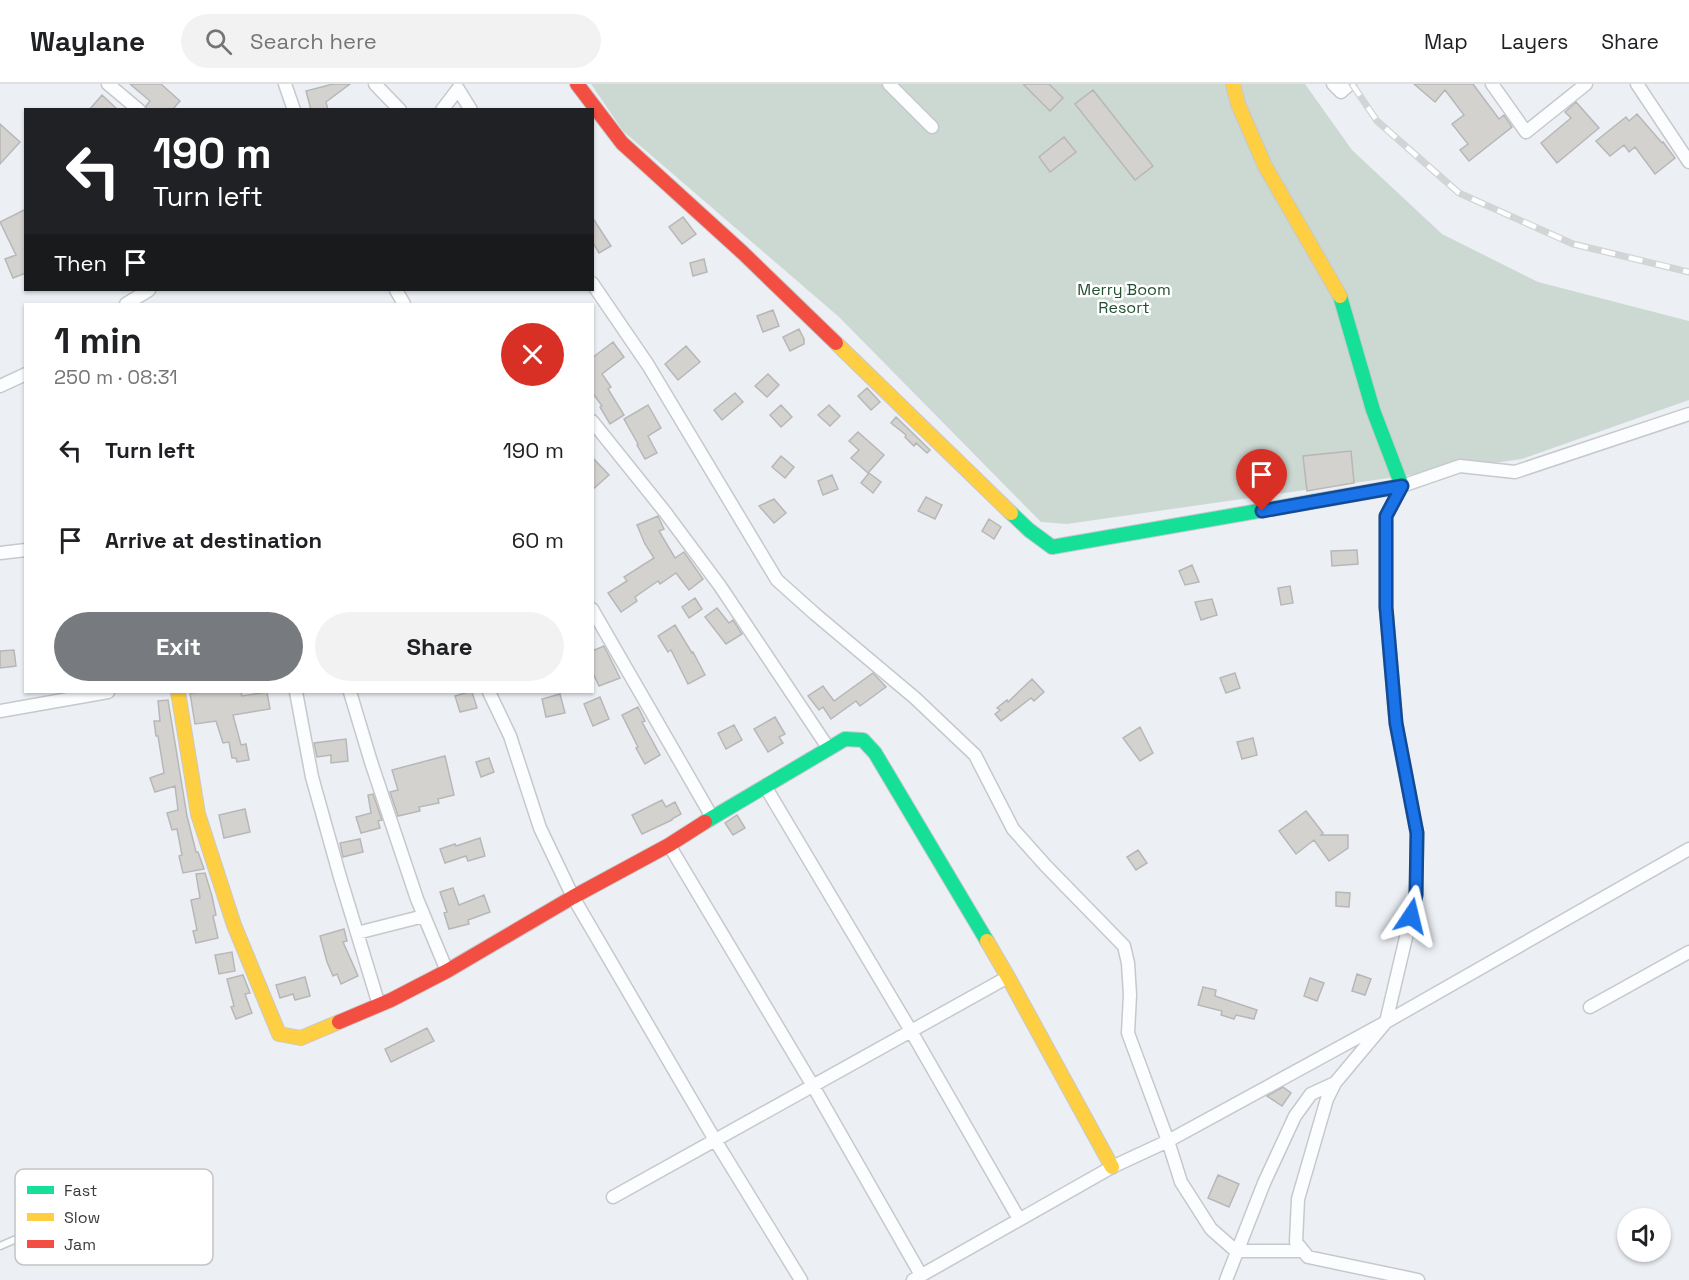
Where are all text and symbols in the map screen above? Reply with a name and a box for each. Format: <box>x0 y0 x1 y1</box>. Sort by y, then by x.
search box <box>181 14 601 68</box>
text: Waylane <box>30 23 145 59</box>
icon: search <box>202 25 235 58</box>
text: Search here <box>250 27 377 55</box>
text: Map <box>1424 28 1468 55</box>
text: Layers <box>1501 28 1568 55</box>
text: Share <box>1601 28 1659 55</box>
text: 190 m <box>153 127 272 180</box>
icon: left <box>54 132 132 210</box>
text: Turn left <box>153 179 263 214</box>
icon: arrive <box>119 246 152 279</box>
text: Then <box>54 249 107 277</box>
park label: Merry Boom Resort <box>1077 279 1171 318</box>
text: 1 min <box>54 318 142 364</box>
button: close <box>501 323 564 386</box>
text: 250 m · 08:31 <box>54 364 178 390</box>
icon: left <box>54 434 87 467</box>
text: Turn left <box>105 436 195 464</box>
text: 190 m <box>503 436 564 464</box>
pin <box>1236 449 1287 511</box>
icon: arrive <box>1245 458 1278 491</box>
icon: arrive <box>54 524 87 557</box>
text: Arrive at destination <box>105 526 322 554</box>
text: 60 m <box>512 526 564 554</box>
button: Exit <box>54 612 303 681</box>
button: Share <box>315 612 564 681</box>
position arrow <box>1379 884 1443 948</box>
legend <box>15 1169 213 1265</box>
text: Fast <box>64 1180 97 1201</box>
text: Slow <box>64 1207 100 1228</box>
map controls <box>1617 1208 1671 1262</box>
button: sound <box>1617 1208 1671 1262</box>
text: Jam <box>64 1234 96 1255</box>

